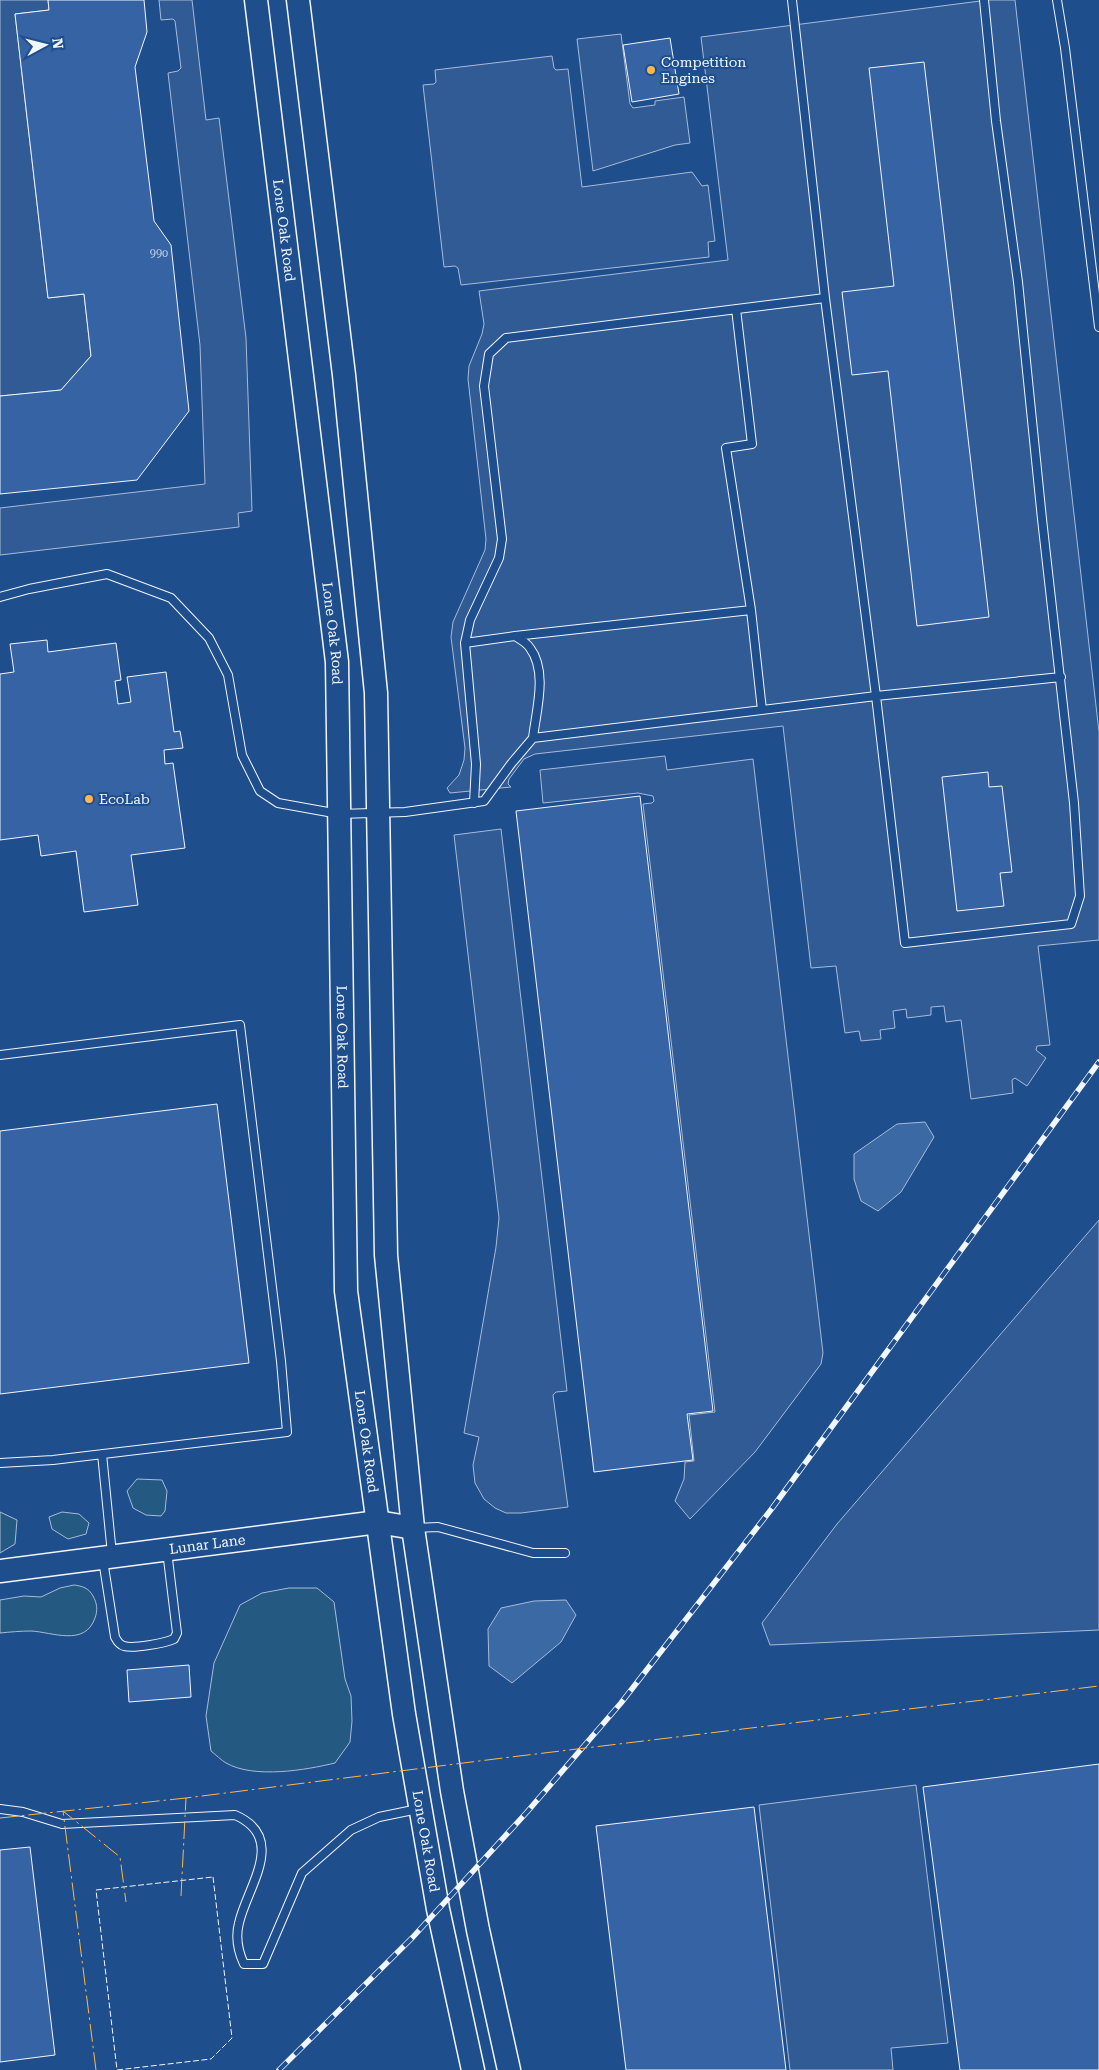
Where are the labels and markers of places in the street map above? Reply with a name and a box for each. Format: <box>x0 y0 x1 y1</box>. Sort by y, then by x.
place label: Competition Engines <box>661 54 746 86</box>
marker: Competition Engines <box>645 64 657 76</box>
place label: EcoLab <box>99 791 150 807</box>
marker: EcoLab <box>83 793 95 805</box>

